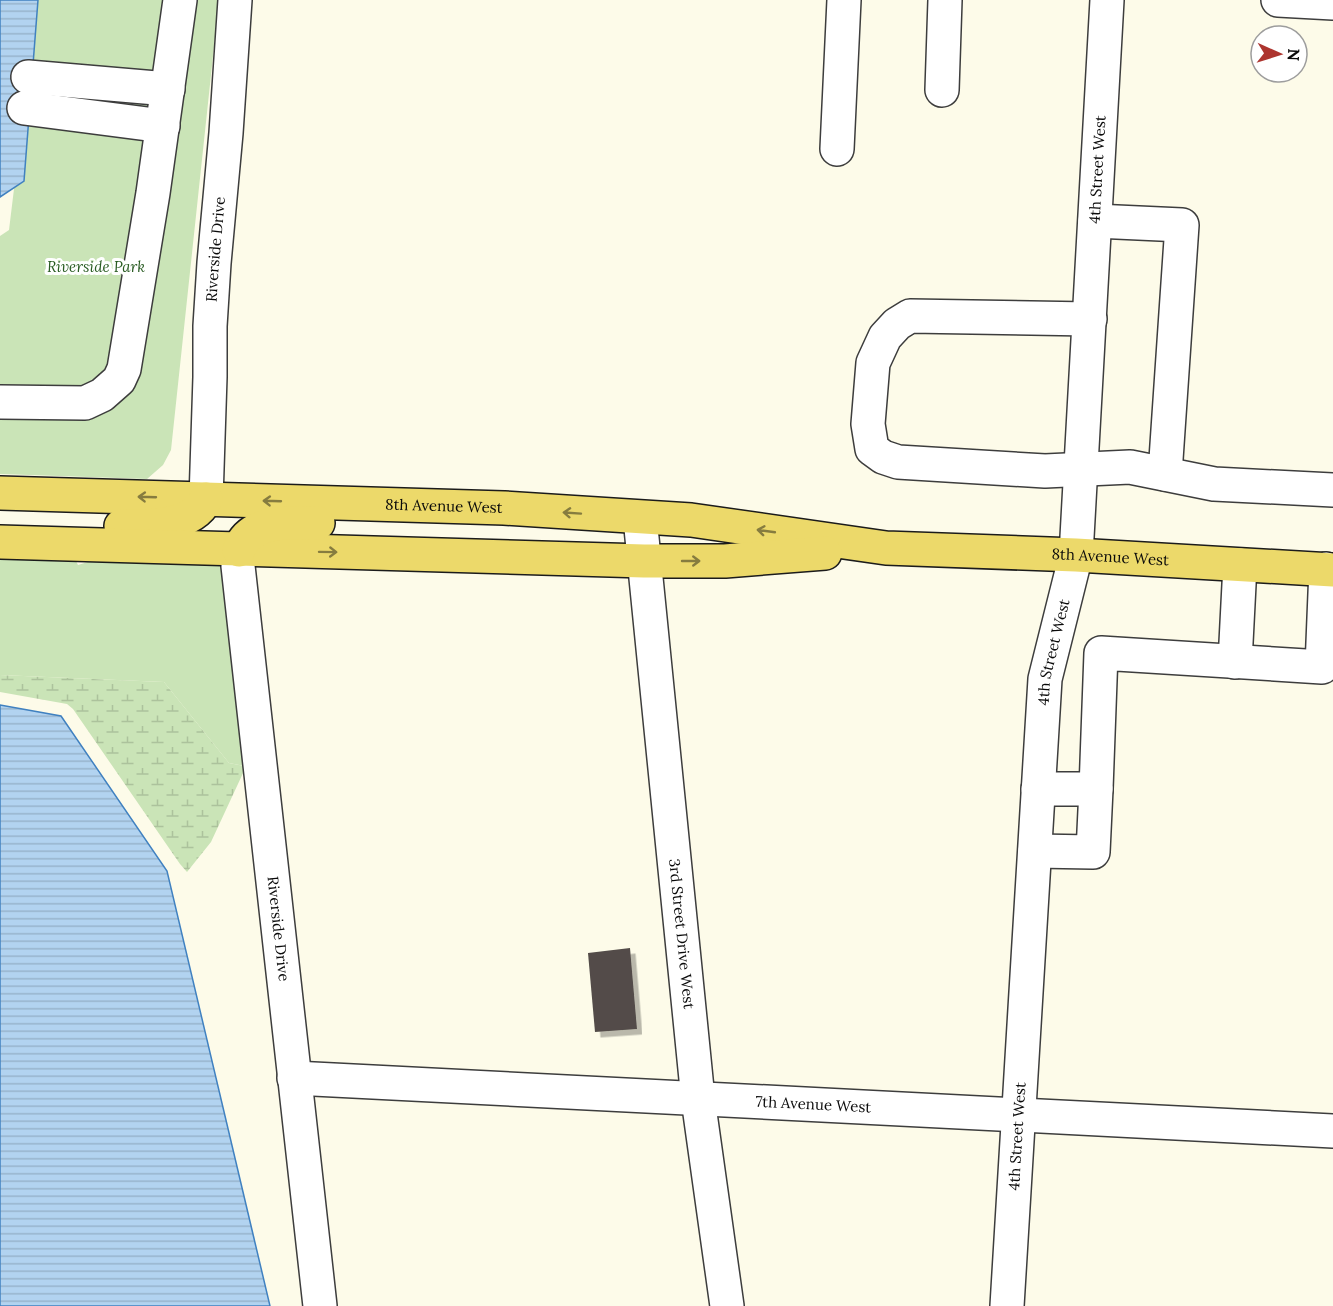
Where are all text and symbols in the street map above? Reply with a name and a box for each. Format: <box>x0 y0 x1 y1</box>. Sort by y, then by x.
north arrow <box>1249 24 1309 84</box>
text: N <box>1284 48 1304 61</box>
street label: 4th Street West <box>1085 115 1110 224</box>
street label: Riverside Drive <box>202 196 229 302</box>
park label: Riverside Park <box>47 257 145 276</box>
one-way arrow <box>138 491 158 503</box>
street label: 8th Avenue West <box>385 494 503 517</box>
one-way arrow <box>263 495 283 506</box>
one-way arrow <box>563 507 583 518</box>
one-way arrow <box>757 525 776 536</box>
street label: 8th Avenue West <box>1051 544 1170 569</box>
one-way arrow <box>317 547 337 558</box>
one-way arrow <box>680 555 700 567</box>
street label: 4th Street West <box>1033 597 1074 706</box>
street label: 3rd Street Drive West <box>665 858 699 1010</box>
street label: Riverside Drive <box>263 875 294 982</box>
street label: 4th Street West <box>1004 1081 1030 1191</box>
street label: 7th Avenue West <box>755 1092 872 1116</box>

